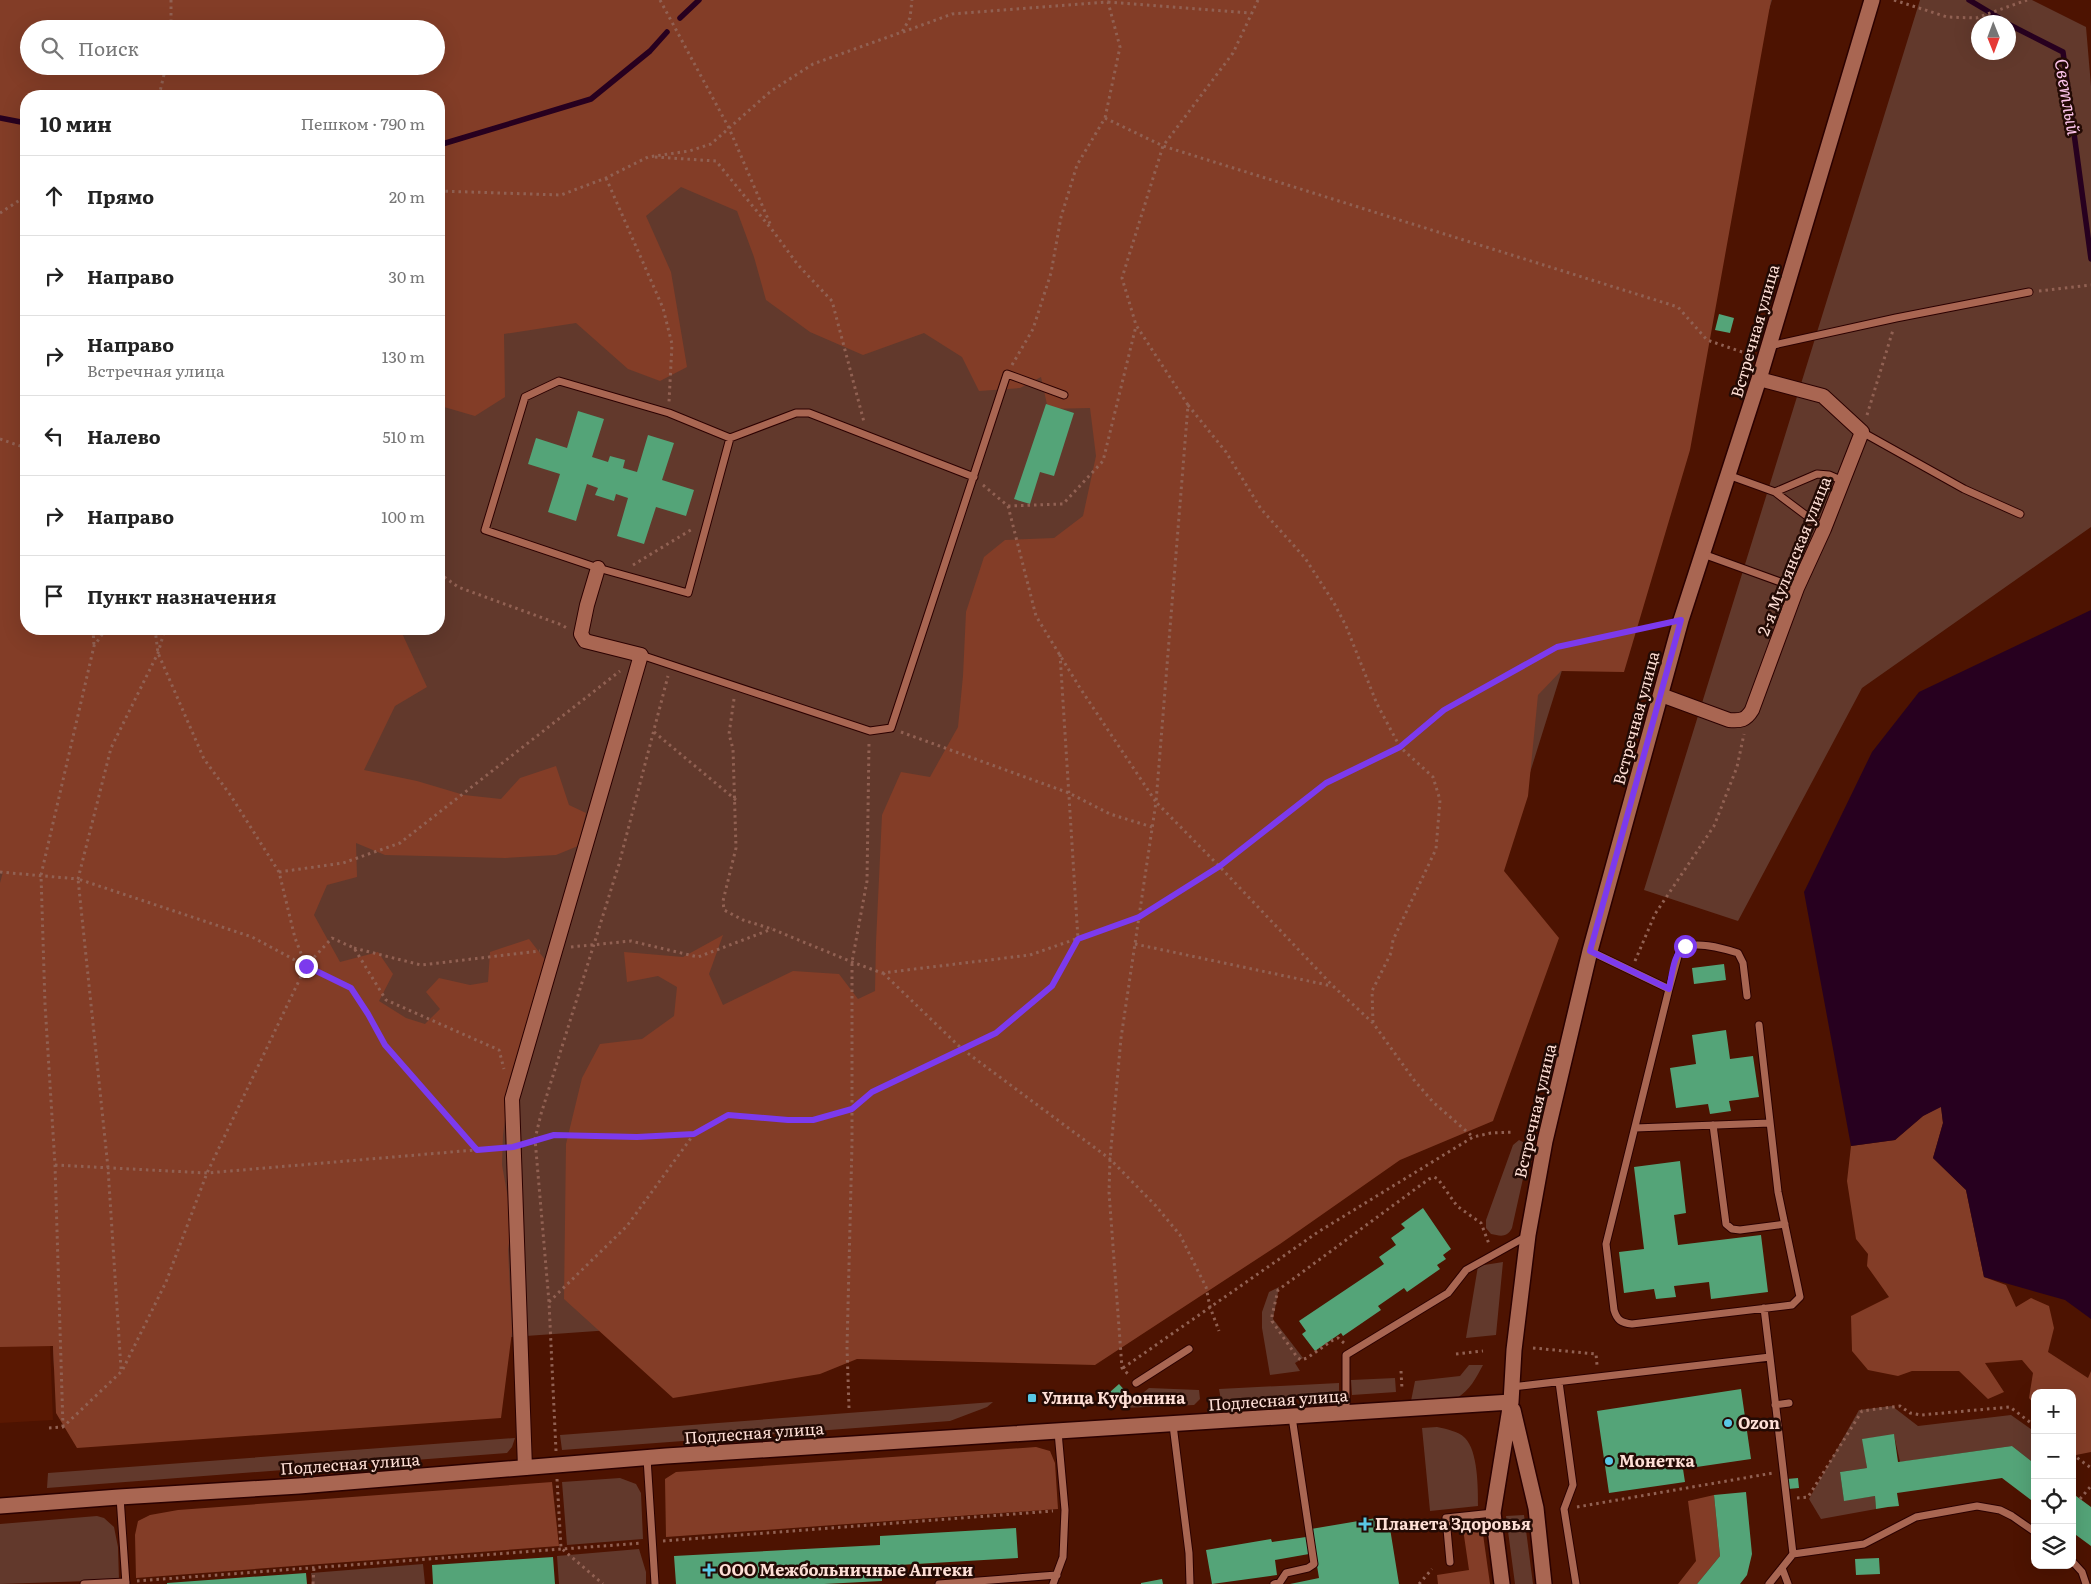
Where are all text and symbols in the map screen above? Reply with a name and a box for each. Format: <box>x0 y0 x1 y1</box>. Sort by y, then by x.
north arrow <box>1971 15 2016 60</box>
search box <box>20 20 445 75</box>
icon: search <box>38 34 66 62</box>
text: Поиск <box>78 34 139 62</box>
water label: Светлый <box>2048 56 2089 137</box>
text: 10 мин <box>40 107 112 138</box>
text: Пешком · 790 m <box>301 111 425 135</box>
icon: ahead <box>40 182 68 210</box>
text: Прямо <box>87 182 154 210</box>
text: 20 m <box>389 184 425 208</box>
street label: Встречная улица <box>1724 261 1785 400</box>
icon: right <box>40 262 68 290</box>
text: Направо <box>87 262 174 290</box>
text: 30 m <box>388 264 425 288</box>
text: Направо <box>87 330 174 358</box>
icon: right <box>40 342 68 370</box>
text: 130 m <box>382 344 425 368</box>
text: Встречная улица <box>87 358 225 382</box>
icon: left <box>40 422 68 450</box>
text: Налево <box>87 422 161 450</box>
text: 510 m <box>382 424 425 448</box>
street label: 2-я Мулянская улица <box>1750 472 1836 639</box>
icon: right <box>40 502 68 530</box>
text: Направо <box>87 502 174 530</box>
text: 100 m <box>381 504 425 528</box>
icon: arrive <box>40 582 68 610</box>
text: Пункт назначения <box>87 582 276 610</box>
street label: Встречная улица <box>1606 648 1665 787</box>
route start <box>1674 935 1697 958</box>
route end <box>295 955 318 978</box>
street label: Встречная улица <box>1507 1041 1561 1180</box>
street label: Подлесная улица <box>1207 1382 1349 1416</box>
place label: Улица Куфонина <box>1042 1385 1186 1409</box>
map controls <box>2031 1389 2076 1569</box>
button: + <box>2031 1389 2076 1434</box>
marker: Улица Куфонина <box>1026 1392 1038 1404</box>
place label: Ozon <box>1738 1410 1780 1434</box>
street label: Подлесная улица <box>683 1415 825 1449</box>
marker: Ozon <box>1722 1417 1734 1429</box>
button: − <box>2031 1434 2076 1479</box>
street label: Подлесная улица <box>279 1446 421 1480</box>
place label: Монетка <box>1619 1448 1695 1472</box>
marker: Монетка <box>1603 1455 1615 1467</box>
button: locate <box>2031 1479 2076 1524</box>
place label: Планета Здоровья <box>1375 1511 1531 1535</box>
marker: Планета Здоровья <box>1359 1518 1371 1530</box>
button: layers <box>2031 1524 2076 1569</box>
place label: ООО Межбольничные Аптеки <box>719 1557 973 1581</box>
marker: ООО Межбольничные Аптеки <box>703 1564 715 1576</box>

